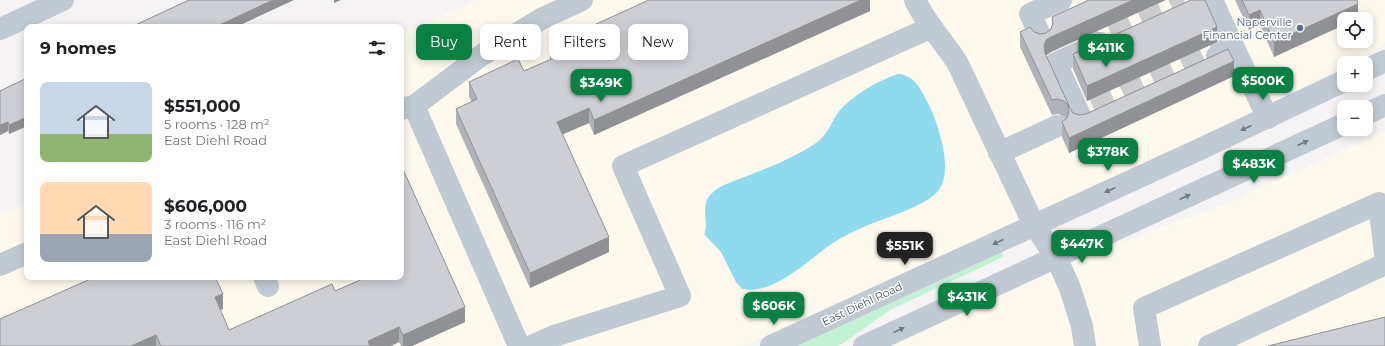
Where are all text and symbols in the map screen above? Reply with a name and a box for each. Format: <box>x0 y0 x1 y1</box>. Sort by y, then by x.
map controls <box>1337 12 1373 136</box>
button: locate <box>1337 12 1373 48</box>
place label: Naperville Financial Center <box>1202 15 1292 42</box>
marker: Naperville Financial Center <box>1295 23 1305 33</box>
chip: Buy <box>416 24 472 60</box>
chip: Rent <box>480 24 541 60</box>
chip: Filters <box>549 24 620 60</box>
chip: New <box>628 24 688 60</box>
pin: $411K <box>1078 34 1134 68</box>
icon: filters <box>366 37 388 59</box>
text: 9 homes <box>40 38 116 58</box>
text: $411K <box>1088 39 1124 55</box>
button: + <box>1337 56 1373 92</box>
pin: $500K <box>1235 67 1291 101</box>
pin: $349K <box>573 69 629 103</box>
text: $500K <box>1241 72 1285 88</box>
text: $349K <box>580 74 622 90</box>
text: $551,000 <box>164 96 241 116</box>
icon: home <box>72 98 120 146</box>
button: − <box>1337 100 1373 136</box>
text: 5 rooms · 128 m² <box>164 116 270 132</box>
one-way arrow <box>1240 125 1251 131</box>
text: East Diehl Road <box>164 132 267 148</box>
pin: $378K <box>1080 138 1136 172</box>
one-way arrow <box>1297 140 1308 146</box>
text: $378K <box>1087 143 1129 159</box>
pin: $483K <box>1226 150 1282 184</box>
text: $483K <box>1232 155 1276 171</box>
one-way arrow <box>1104 187 1115 193</box>
one-way arrow <box>1179 194 1190 200</box>
text: $606,000 <box>164 196 247 216</box>
icon: home <box>72 198 120 246</box>
text: 3 rooms · 116 m² <box>164 216 266 232</box>
pin: $447K <box>1054 230 1110 264</box>
text: East Diehl Road <box>164 232 267 248</box>
pin: $551K <box>877 232 933 266</box>
text: $447K <box>1060 235 1104 251</box>
text: $551K <box>886 237 924 253</box>
one-way arrow <box>993 239 1004 245</box>
street label: East Diehl Road <box>820 279 904 329</box>
pin: $431K <box>939 283 995 317</box>
text: $431K <box>947 288 987 304</box>
pin: $606K <box>746 292 802 326</box>
text: $606K <box>752 297 796 313</box>
one-way arrow <box>894 327 905 333</box>

